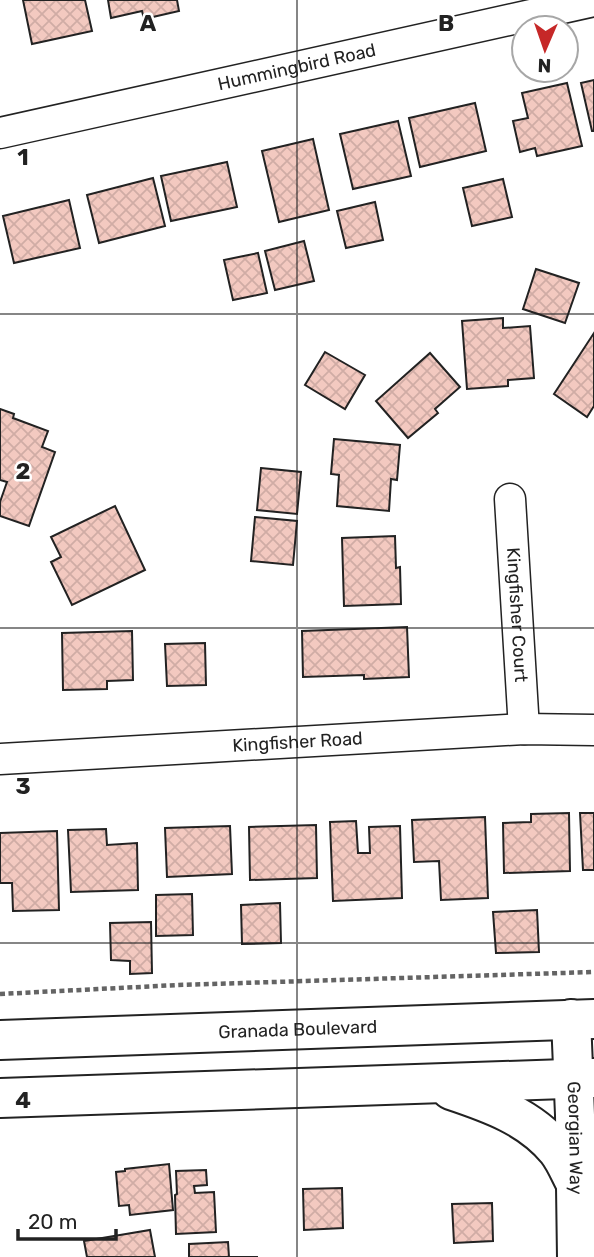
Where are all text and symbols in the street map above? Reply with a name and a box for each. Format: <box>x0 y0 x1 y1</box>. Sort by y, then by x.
text: A <box>140 9 157 37</box>
text: B <box>438 9 454 37</box>
north arrow <box>510 14 580 84</box>
street label: Hummingbird Road <box>216 39 378 95</box>
text: N <box>537 54 552 77</box>
text: 1 <box>17 143 29 171</box>
text: 2 <box>16 457 30 485</box>
street label: Kingfisher Court <box>502 547 532 683</box>
street label: Kingfisher Road <box>232 727 363 757</box>
text: 3 <box>15 772 31 800</box>
street label: Granada Boulevard <box>218 1016 378 1043</box>
street label: Georgian Way <box>563 1081 587 1195</box>
text: 4 <box>15 1086 31 1114</box>
scale bar <box>18 1198 116 1242</box>
text: 20 m <box>28 1209 77 1234</box>

